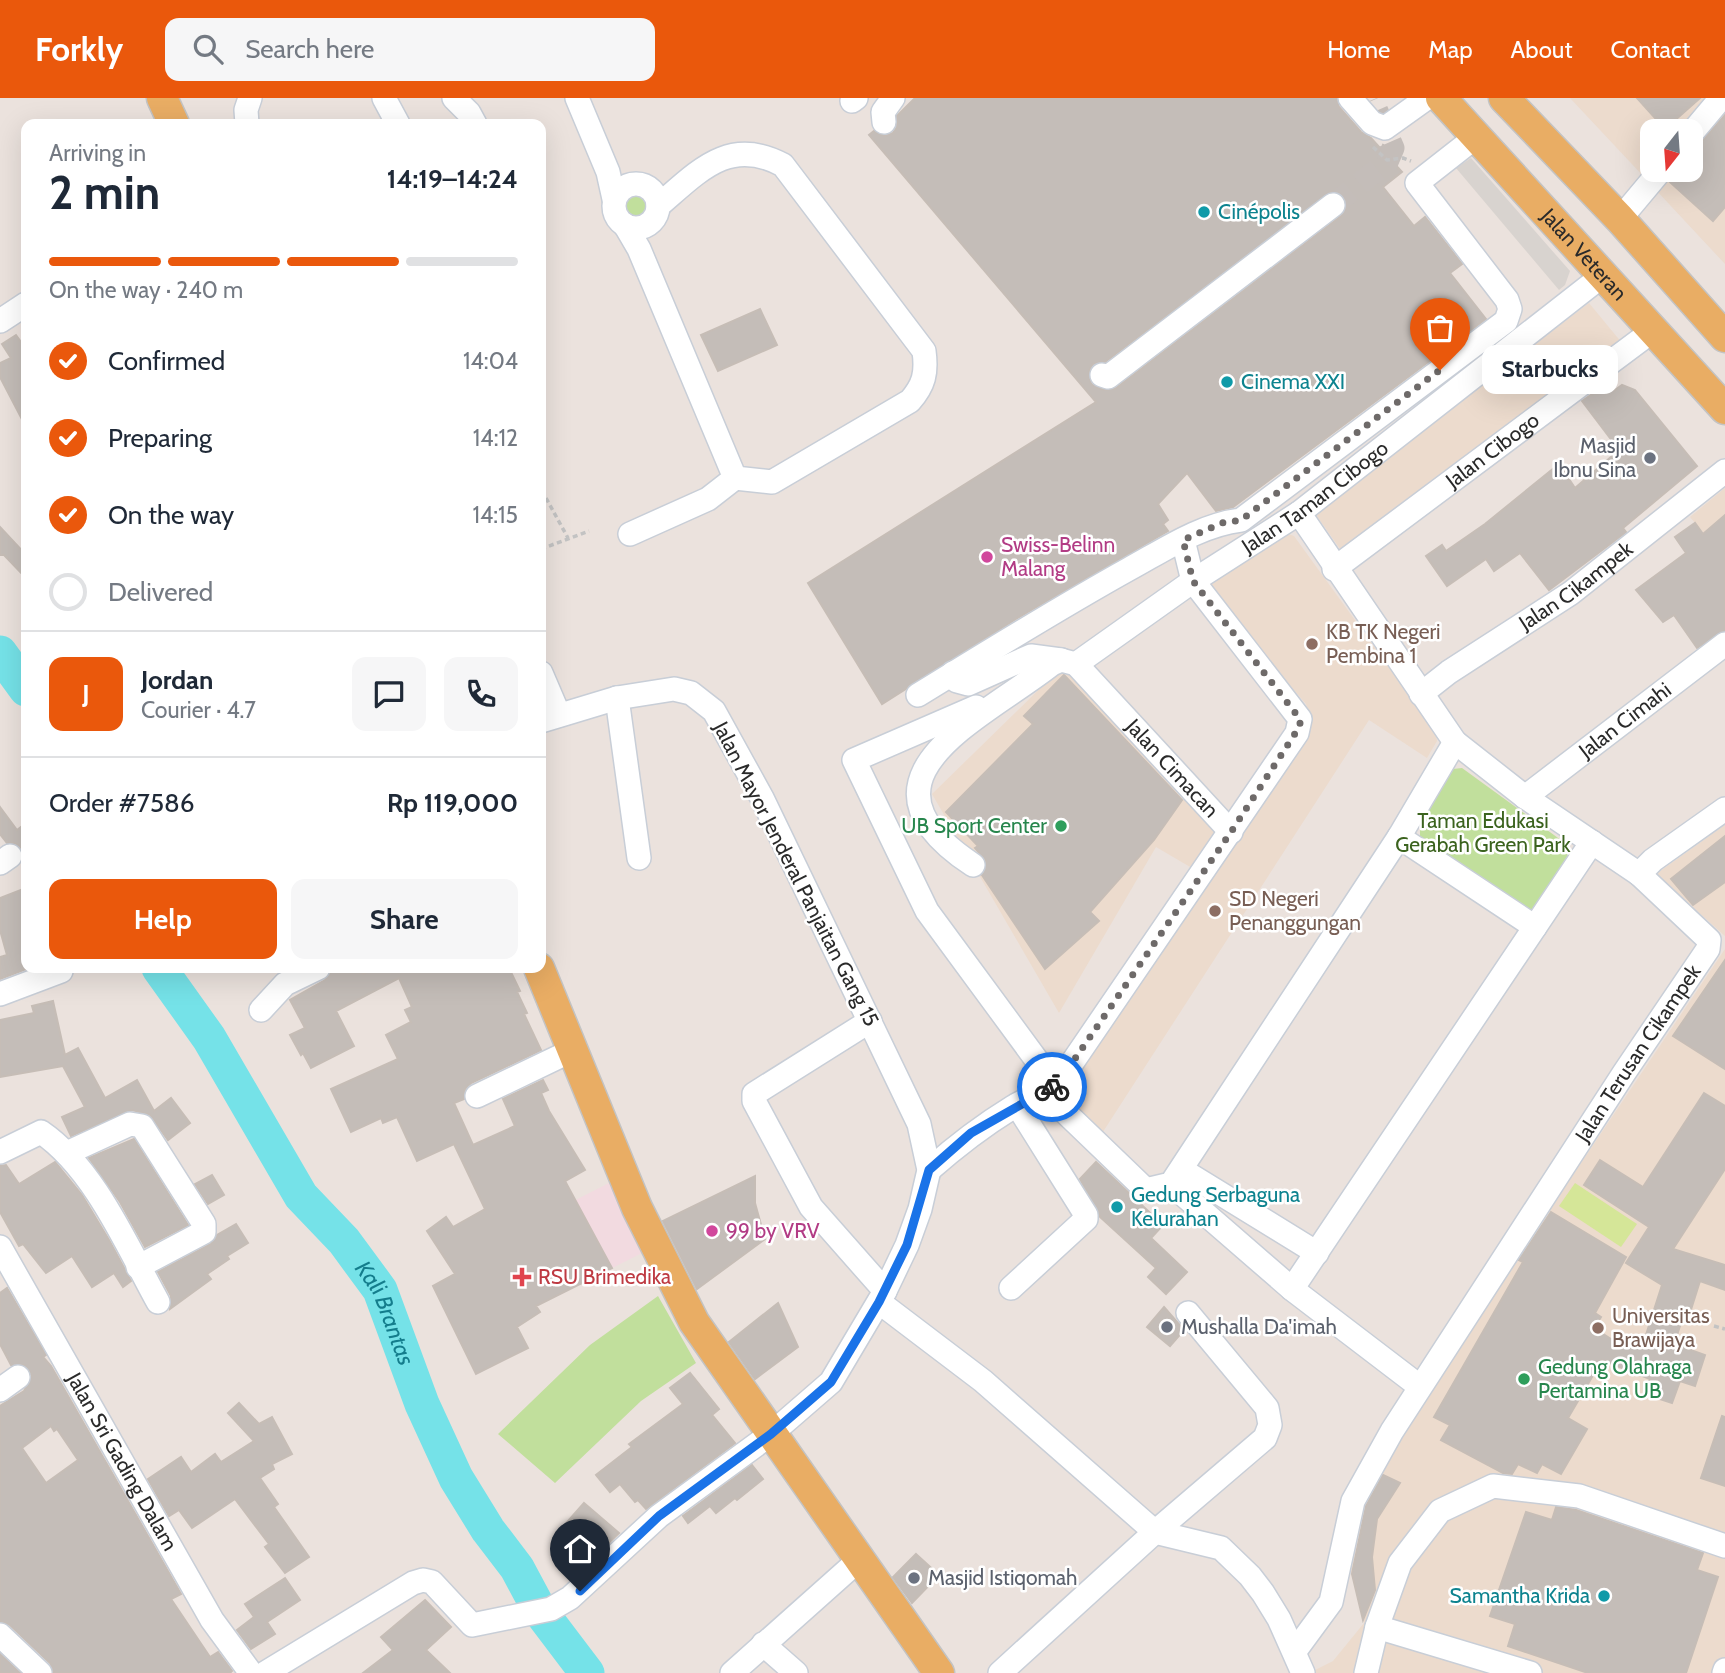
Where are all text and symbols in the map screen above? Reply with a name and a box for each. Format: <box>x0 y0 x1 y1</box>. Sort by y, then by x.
search box <box>165 18 655 81</box>
text: Forkly <box>35 29 123 69</box>
icon: search <box>189 30 227 68</box>
text: Search here <box>245 33 374 65</box>
text: Home <box>1327 35 1390 64</box>
text: Map <box>1428 35 1473 64</box>
text: About <box>1511 35 1573 64</box>
text: Contact <box>1611 35 1690 64</box>
north arrow <box>1640 119 1703 182</box>
map controls <box>1640 119 1703 182</box>
text: Arriving in <box>49 139 146 167</box>
text: 14:19–14:24 <box>387 163 518 195</box>
text: 2 min <box>49 165 160 221</box>
place label: Cinépolis <box>1218 199 1300 224</box>
street label: Jalan Veteran <box>1536 202 1632 305</box>
marker: Cinépolis <box>1196 204 1212 220</box>
text: On the way · 240 m <box>49 276 243 304</box>
pin <box>1410 298 1470 370</box>
icon: bag <box>1421 309 1459 347</box>
icon: check <box>49 342 87 380</box>
text: Confirmed <box>108 345 225 377</box>
callout: Starbucks <box>1482 345 1618 394</box>
text: 14:04 <box>463 347 518 375</box>
text: Starbucks <box>1501 355 1599 383</box>
place label: Cinema XXI <box>1241 369 1345 394</box>
marker: Cinema XXI <box>1219 374 1235 390</box>
street label: Jalan Cibogo <box>1440 407 1544 494</box>
icon: check <box>49 419 87 457</box>
text: Preparing <box>108 422 212 454</box>
text: 14:12 <box>473 424 518 452</box>
place label: Masjid Ibnu Sina <box>1553 433 1636 482</box>
street label: Jalan Taman Cibogo <box>1236 435 1393 559</box>
marker: Masjid Ibnu Sina <box>1642 450 1658 466</box>
icon: check <box>49 496 87 534</box>
text: On the way <box>108 499 234 531</box>
text: 14:15 <box>472 501 518 529</box>
place label: Swiss-Belinn Malang <box>1001 532 1115 581</box>
street label: Jalan Cikampek <box>1513 536 1638 636</box>
marker: Swiss-Belinn Malang <box>979 549 995 565</box>
text: Delivered <box>108 576 213 608</box>
place label: KB TK Negeri Pembina 1 <box>1326 619 1441 668</box>
marker: KB TK Negeri Pembina 1 <box>1304 636 1320 652</box>
button: chat <box>352 657 426 731</box>
button: phone <box>444 657 518 731</box>
text: Jordan <box>141 664 213 696</box>
street label: Jalan Cimahi <box>1573 677 1676 764</box>
text: J <box>82 678 90 710</box>
text: Courier · 4.7 <box>141 696 256 724</box>
street label: Jalan Cimacan <box>1120 713 1224 822</box>
street label: Jalan Mayor Jenderal Panjaitan Gang 15 <box>707 716 884 1031</box>
text: Order #7586 <box>49 787 195 819</box>
text: Rp 119,000 <box>387 787 518 819</box>
park label: Taman Edukasi Gerabah Green Park <box>1395 808 1571 857</box>
place label: UB Sport Center <box>901 813 1047 838</box>
marker: UB Sport Center <box>1053 818 1069 834</box>
button: Help <box>49 879 277 959</box>
button: Share <box>291 879 518 959</box>
place label: SD Negeri Penanggungan <box>1229 886 1361 935</box>
marker: SD Negeri Penanggungan <box>1207 903 1223 919</box>
street label: Jalan Terusan Cikampek <box>1569 959 1706 1147</box>
courier <box>1017 1052 1087 1122</box>
icon: bike <box>1033 1068 1071 1106</box>
place label: Gedung Serbaguna Kelurahan <box>1131 1182 1300 1231</box>
marker: Gedung Serbaguna Kelurahan <box>1109 1199 1125 1215</box>
place label: 99 by VRV <box>726 1218 820 1243</box>
marker: 99 by VRV <box>704 1223 720 1239</box>
water label: Kali Brantas <box>349 1255 421 1369</box>
place label: RSU Brimedika <box>538 1264 671 1289</box>
marker: RSU Brimedika <box>512 1267 532 1287</box>
place label: Universitas Brawijaya <box>1612 1303 1710 1353</box>
place label: Mushalla Da'imah <box>1181 1314 1337 1339</box>
marker: Mushalla Da'imah <box>1159 1319 1175 1335</box>
marker: Universitas Brawijaya <box>1590 1320 1606 1336</box>
place label: Gedung Olahraga Pertamina UB <box>1538 1354 1692 1403</box>
street label: Jalan Sri Gading Dalam <box>62 1367 183 1555</box>
marker: Gedung Olahraga Pertamina UB <box>1516 1371 1532 1387</box>
pin <box>550 1519 610 1591</box>
icon: home <box>561 1530 599 1568</box>
place label: Masjid Istiqomah <box>928 1565 1077 1591</box>
marker: Masjid Istiqomah <box>906 1570 922 1586</box>
place label: Samantha Krida <box>1450 1583 1590 1608</box>
marker: Samantha Krida <box>1596 1588 1612 1604</box>

